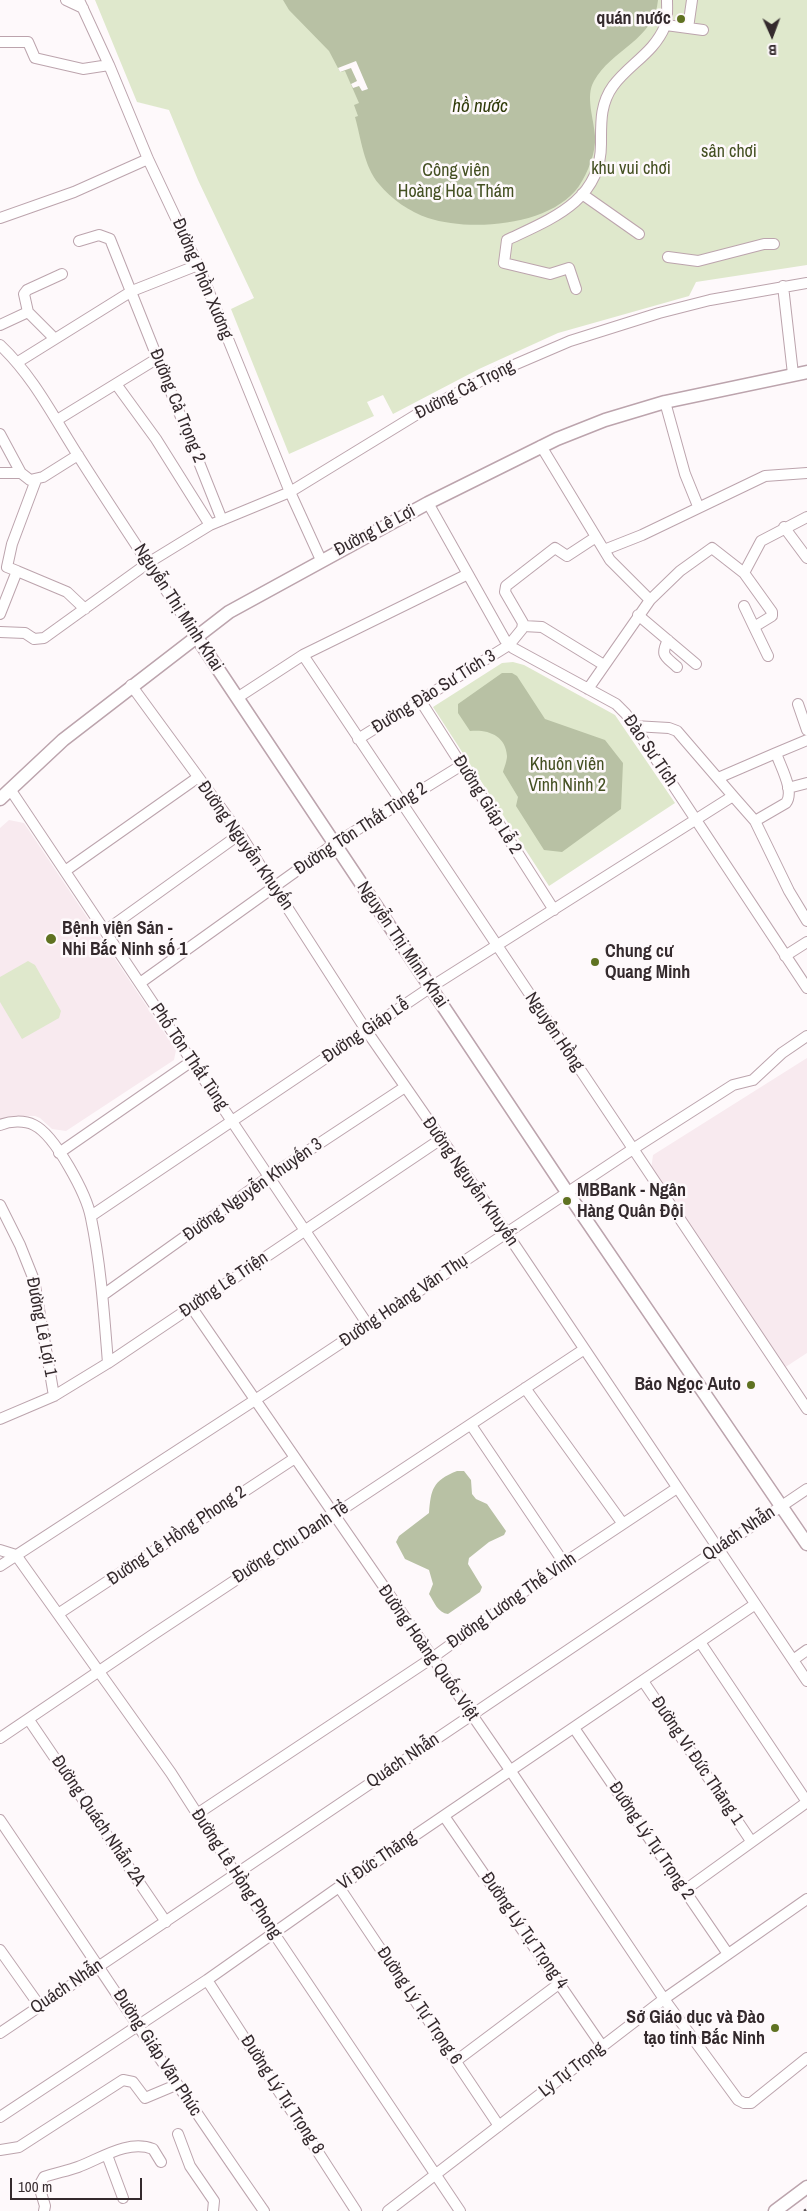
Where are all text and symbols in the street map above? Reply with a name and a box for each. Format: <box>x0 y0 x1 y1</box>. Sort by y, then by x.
place label: quán nước <box>596 8 671 30</box>
north arrow <box>747 10 797 60</box>
marker: quán nước <box>675 13 687 25</box>
text: B <box>768 41 777 59</box>
water label: hồ nước <box>452 96 508 118</box>
park label: sân chơi <box>701 141 757 163</box>
park label: khu vui chơi <box>591 158 671 180</box>
park label: Công viên Hoàng Hoa Thám <box>398 160 514 202</box>
street label: Đường Phồn Xương <box>167 215 237 343</box>
street label: Đường Cả Trọng 2 <box>144 346 210 466</box>
street label: Đường Cả Trọng <box>412 356 518 424</box>
street label: Đường Lê Lợi <box>331 501 419 561</box>
street label: Nguyễn Thị Minh Khai <box>129 540 227 676</box>
street label: Đường Đào Sư Tích 3 <box>368 645 500 739</box>
street label: Đào Sư Tích <box>618 711 682 791</box>
street label: Đường Giáp Lễ 2 <box>448 752 526 858</box>
park label: Khuôn viên Vĩnh Ninh 2 <box>528 754 606 796</box>
street label: Đường Nguyễn Khuyến <box>192 777 298 915</box>
street label: Đường Tôn Thất Tùng 2 <box>291 778 431 880</box>
street label: Nguyễn Thị Minh Khai <box>352 878 452 1012</box>
place label: Bệnh viện Sản - Nhi Bắc Ninh số 1 <box>62 918 187 961</box>
marker: Bệnh viện Sản - Nhi Bắc Ninh số 1 <box>44 932 58 946</box>
place label: Chung cư Quang Minh <box>605 941 690 984</box>
marker: Chung cư Quang Minh <box>589 956 601 968</box>
street label: Nguyên Hồng <box>520 989 588 1075</box>
street label: Đường Giáp Lễ <box>318 994 414 1068</box>
street label: Phố Tôn Thất Tùng <box>145 999 233 1115</box>
street label: Đường Nguyễn Khuyến <box>417 1113 523 1251</box>
street label: Đường Nguyễn Khuyến 3 <box>179 1134 327 1246</box>
place label: MBBank - Ngân Hàng Quân Đội <box>577 1180 686 1222</box>
marker: MBBank - Ngân Hàng Quân Đội <box>561 1195 573 1207</box>
street label: Đường Lê Triện <box>176 1248 272 1322</box>
street label: Đường Hoàng Văn Thụ <box>336 1250 472 1352</box>
street label: Đường Lê Lợi 1 <box>21 1275 61 1379</box>
place label: Bảo Ngọc Auto <box>634 1374 741 1396</box>
marker: Bảo Ngọc Auto <box>745 1379 757 1391</box>
street label: Đường Lê Hồng Phong 2 <box>104 1482 250 1590</box>
street label: Đường Chu Danh Tể <box>229 1498 353 1588</box>
street label: Quách Nhẫn <box>699 1502 779 1566</box>
street label: Đường Lương Thế Vinh <box>443 1548 581 1654</box>
street label: Đường Hoàng Quốc Việt <box>373 1581 483 1725</box>
street label: Đường Vi Đức Thăng 1 <box>646 1693 748 1829</box>
street label: Quách Nhẫn <box>363 1729 443 1793</box>
street label: Đường Quách Nhẫn 2A <box>46 1752 150 1890</box>
street label: Đường Lý Tự Trọng 2 <box>604 1778 698 1904</box>
street label: Đường Lê Hồng Phong <box>186 1805 286 1943</box>
street label: Vi Đức Thăng <box>334 1827 420 1895</box>
street label: Đường Lý Tự Trọng 4 <box>476 1869 572 1993</box>
street label: Đường Lý Tự Trọng 6 <box>372 1943 466 2069</box>
street label: Quách Nhẫn <box>27 1955 107 2019</box>
street label: Đường Giáp Văn Phúc <box>108 1986 206 2120</box>
place label: Sở Giáo dục và Đào tạo tỉnh Bắc Ninh <box>626 2007 765 2050</box>
marker: Sở Giáo dục và Đào tạo tỉnh Bắc Ninh <box>769 2022 781 2034</box>
street label: Đường Lý Tự Trọng 8 <box>236 2032 328 2158</box>
street label: Lý Tự Trọng <box>535 2038 609 2102</box>
scale bar <box>12 2168 145 2200</box>
text: 100 m <box>18 2176 52 2197</box>

